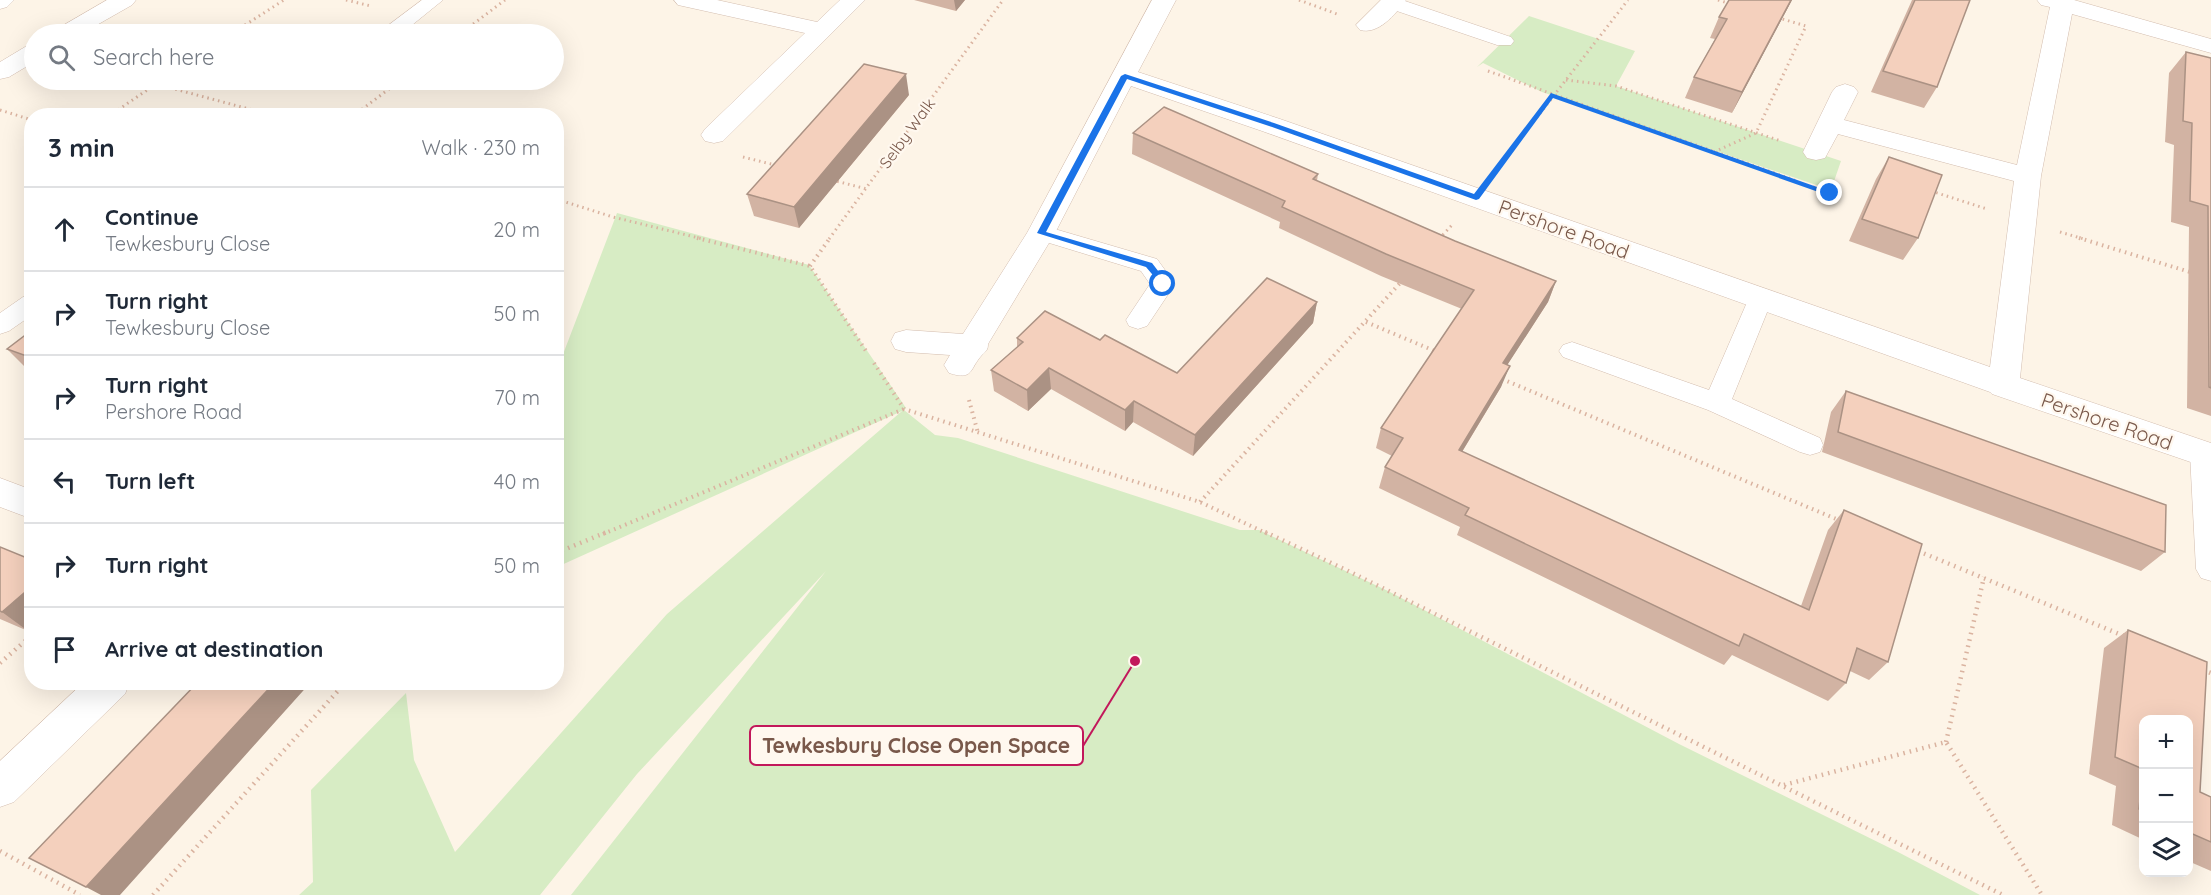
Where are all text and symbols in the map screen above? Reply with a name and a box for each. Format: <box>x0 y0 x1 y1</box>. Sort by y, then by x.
search box <box>24 24 564 90</box>
icon: search <box>45 41 78 74</box>
text: Search here <box>93 43 214 71</box>
street label: Selby Walk <box>875 94 939 172</box>
text: 3 min <box>48 131 115 164</box>
text: Walk · 230 m <box>421 135 540 160</box>
route end <box>1816 179 1842 205</box>
street label: Pershore Road <box>1495 194 1633 264</box>
text: Continue <box>105 203 199 231</box>
icon: ahead <box>48 213 81 246</box>
text: 20 m <box>493 217 540 242</box>
text: Tewkesbury Close <box>105 231 270 256</box>
route start <box>1149 270 1175 296</box>
text: Turn right <box>105 287 209 315</box>
icon: right <box>48 297 81 330</box>
text: 50 m <box>494 301 540 326</box>
text: Tewkesbury Close <box>105 315 270 340</box>
text: Turn right <box>105 371 209 399</box>
icon: right <box>48 381 81 414</box>
text: 70 m <box>494 385 540 410</box>
street label: Pershore Road <box>2038 387 2176 455</box>
text: Pershore Road <box>105 399 242 424</box>
icon: left <box>48 465 81 498</box>
text: Turn left <box>105 467 195 495</box>
text: 40 m <box>494 469 540 494</box>
icon: right <box>48 549 81 582</box>
text: Turn right <box>105 551 209 579</box>
text: 50 m <box>494 553 540 578</box>
icon: arrive <box>48 633 81 666</box>
text: Arrive at destination <box>105 635 323 663</box>
map controls <box>2139 715 2193 877</box>
button: + <box>2139 715 2193 769</box>
callout: Tewkesbury Close Open Space <box>750 726 1083 765</box>
text: Tewkesbury Close Open Space <box>762 732 1070 758</box>
button: − <box>2139 769 2193 823</box>
button: layers <box>2139 823 2193 877</box>

